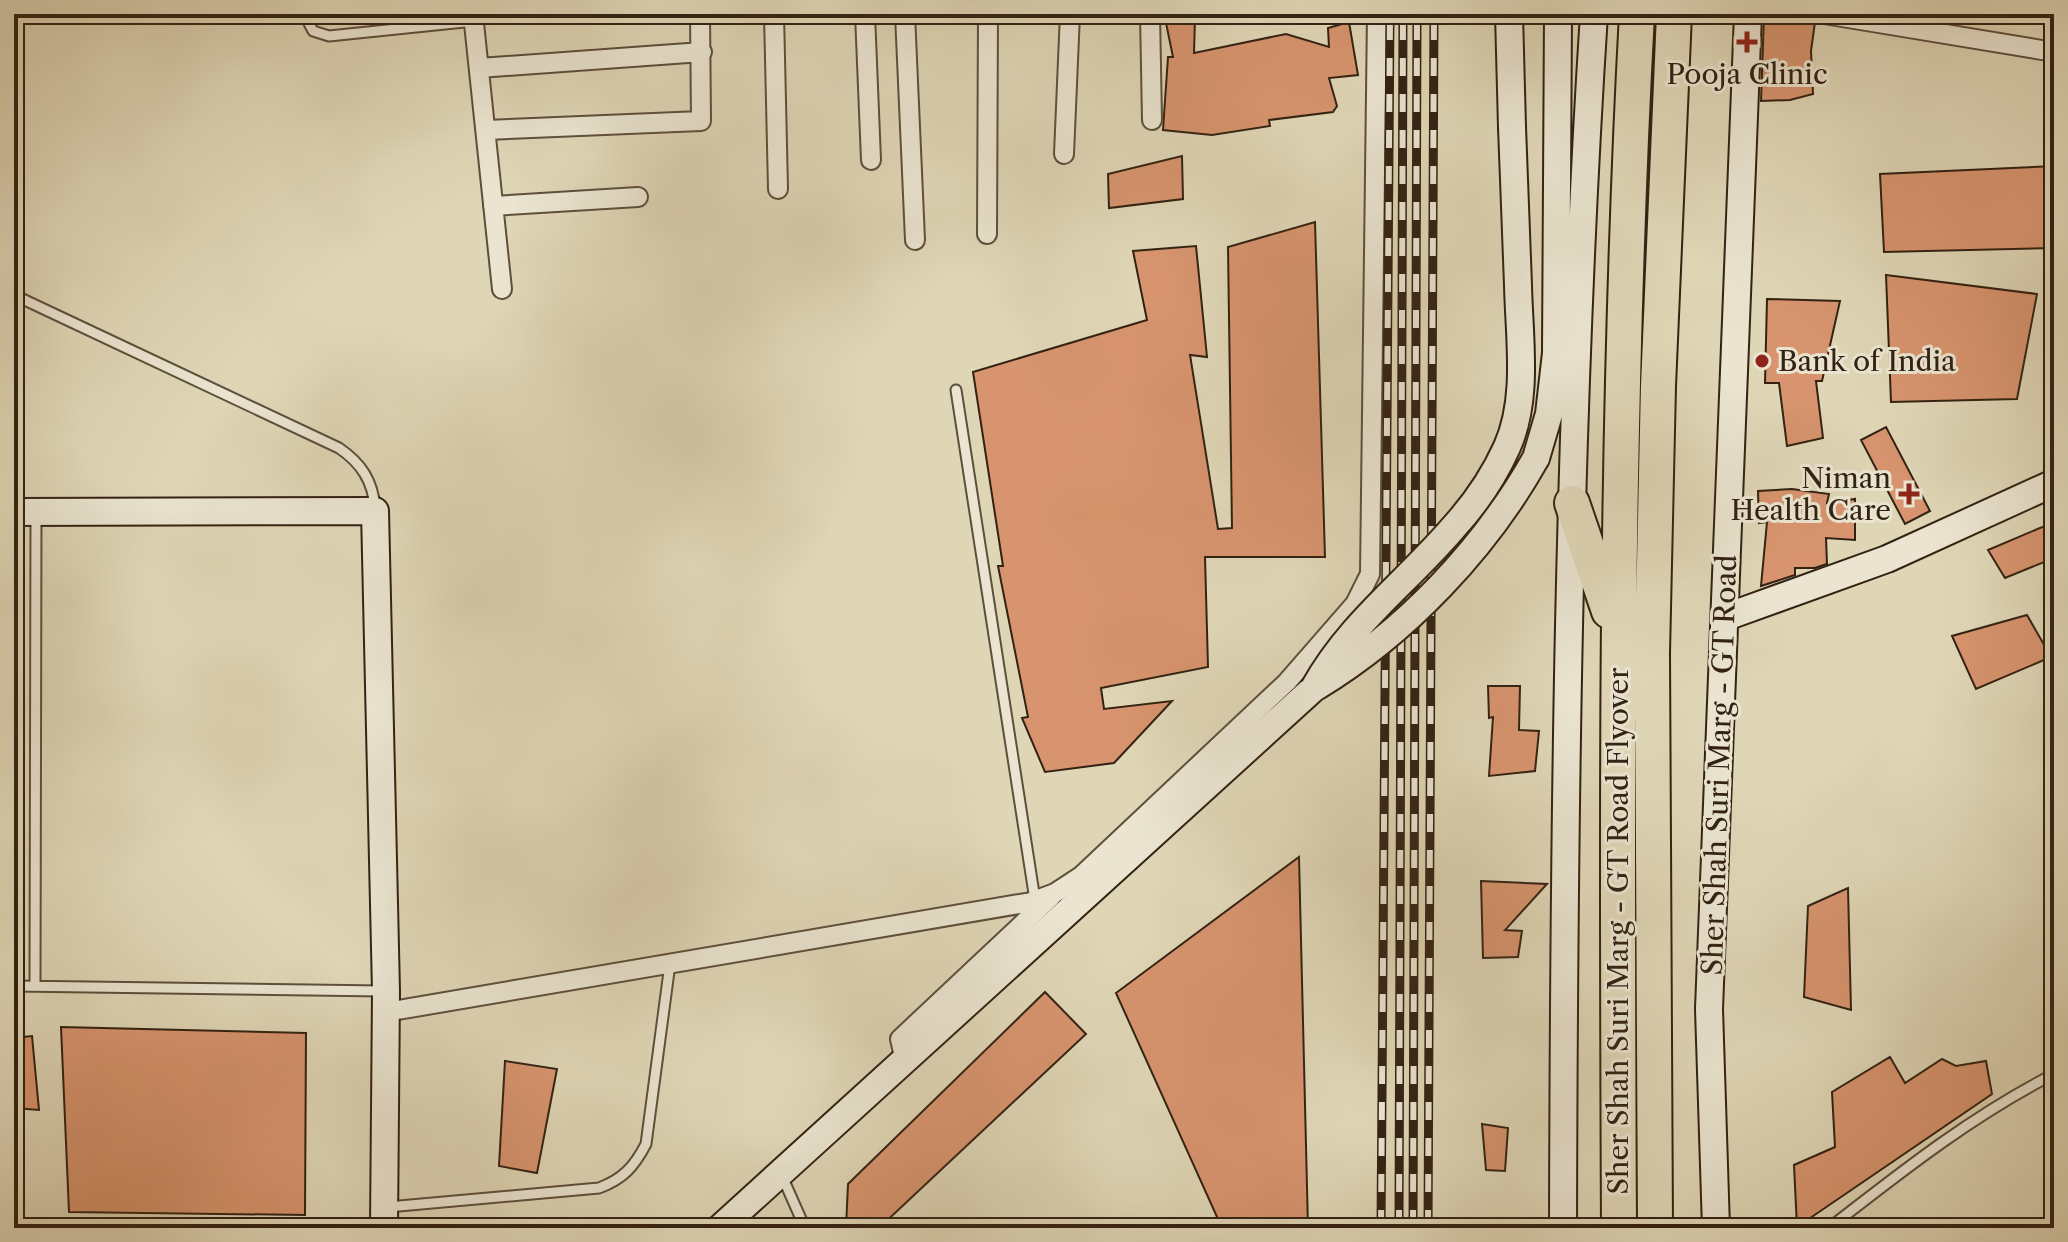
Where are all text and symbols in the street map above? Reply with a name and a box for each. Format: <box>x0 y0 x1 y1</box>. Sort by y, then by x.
marker: Pooja Clinic <box>1736 31 1758 53</box>
place label: Pooja Clinic <box>1666 57 1828 91</box>
place label: Bank of India <box>1778 344 1956 378</box>
marker: Bank of India <box>1753 352 1771 370</box>
place label: Niman Health Care <box>1731 461 1891 527</box>
marker: Niman Health Care <box>1898 483 1920 505</box>
street label: Sher Shah Suri Marg - GT Road <box>1695 554 1743 976</box>
street label: Sher Shah Suri Marg - GT Road Flyover <box>1601 667 1635 1195</box>

